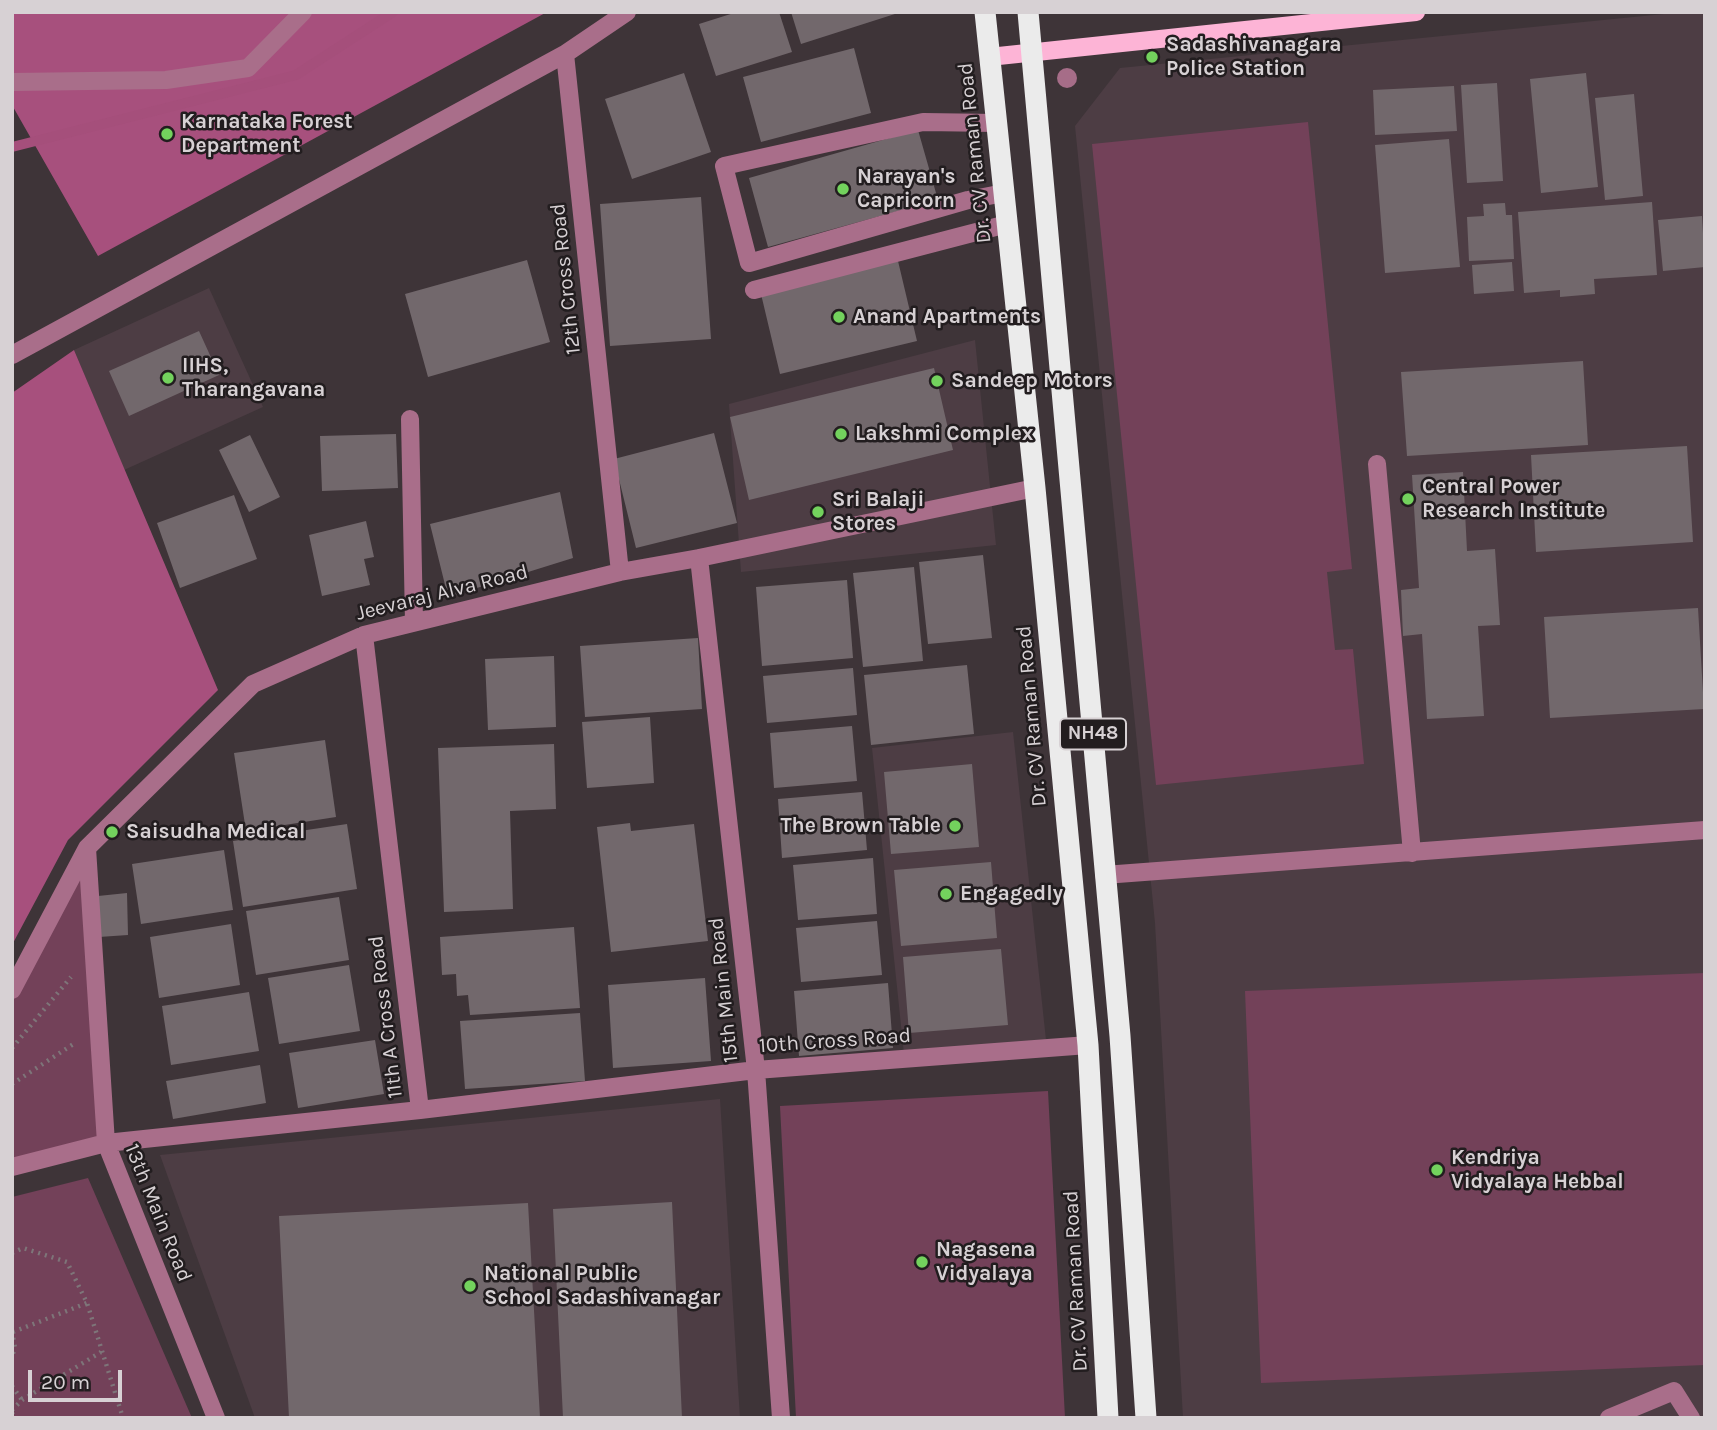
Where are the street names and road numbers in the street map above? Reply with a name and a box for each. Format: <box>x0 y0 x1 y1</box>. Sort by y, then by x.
street label: Dr. CV Raman Road <box>953 61 997 245</box>
street label: 12th Cross Road <box>546 202 586 356</box>
street label: Jeevaraj Alva Road <box>353 559 531 627</box>
street label: Dr. CV Raman Road <box>1012 625 1052 807</box>
road number: NH48 <box>1060 719 1126 750</box>
street label: 15th Main Road <box>704 916 744 1064</box>
street label: 11th A Cross Road <box>364 934 408 1100</box>
street label: 10th Cross Road <box>758 1023 912 1059</box>
street label: 13th Main Road <box>119 1140 197 1286</box>
street label: Dr. CV Raman Road <box>1059 1190 1093 1372</box>

